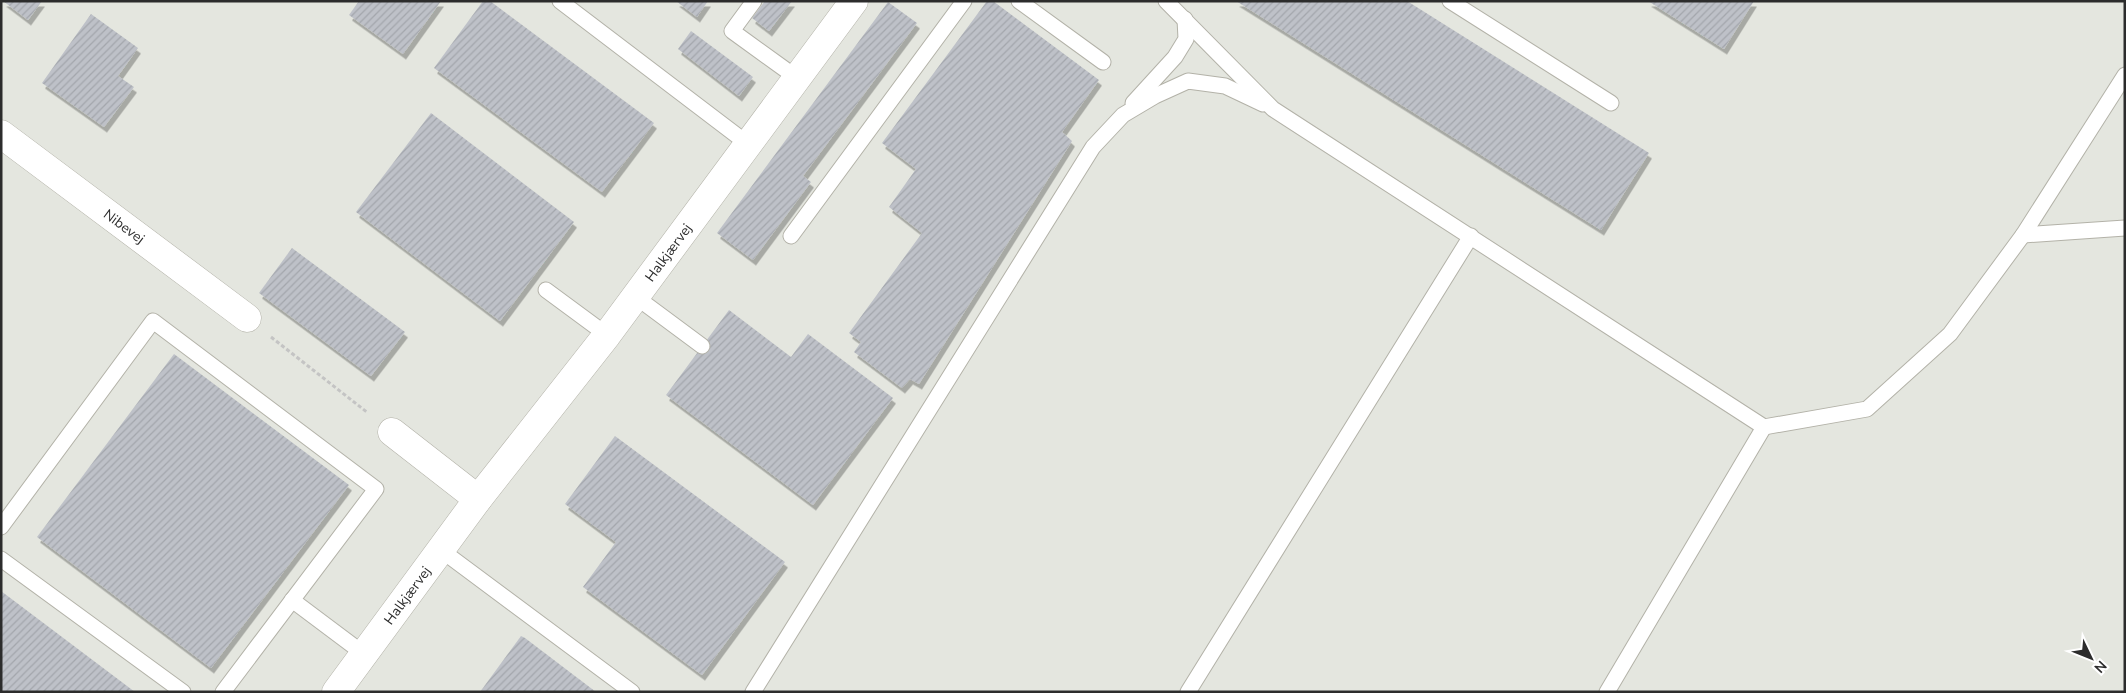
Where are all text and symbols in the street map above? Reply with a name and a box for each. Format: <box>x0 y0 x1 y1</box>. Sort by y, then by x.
street label: Nibevej <box>99 205 149 248</box>
street label: Halkjærvej <box>641 220 696 286</box>
street label: Halkjærvej <box>380 563 435 629</box>
north arrow <box>2066 633 2116 683</box>
text: N <box>2090 656 2111 677</box>

